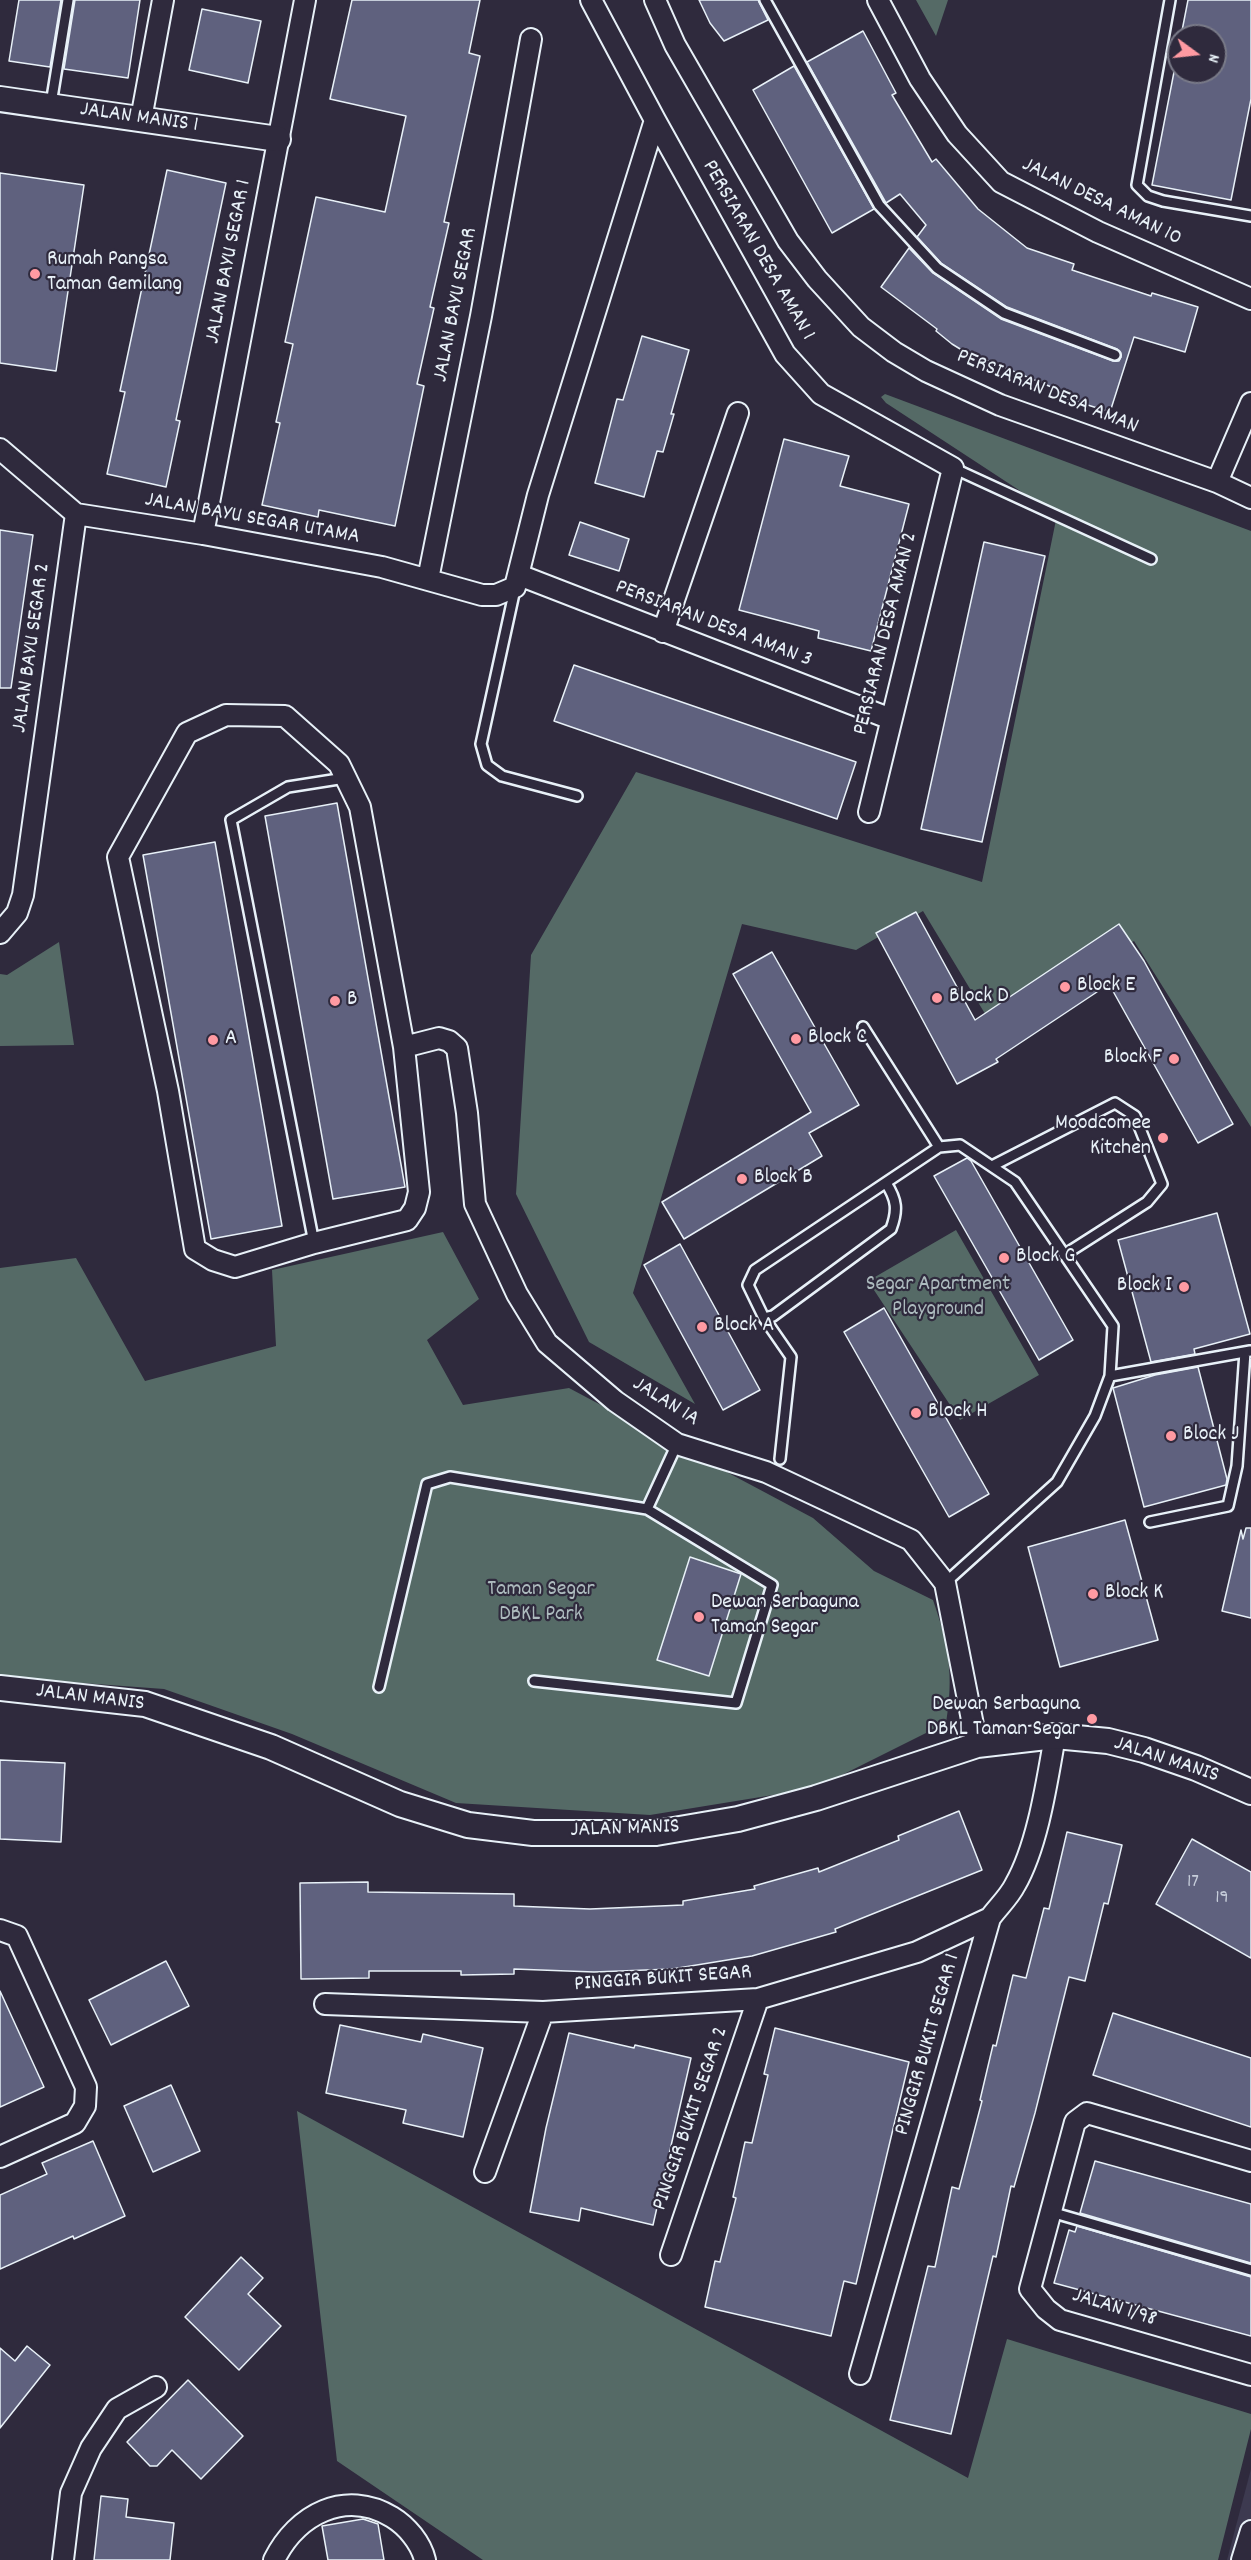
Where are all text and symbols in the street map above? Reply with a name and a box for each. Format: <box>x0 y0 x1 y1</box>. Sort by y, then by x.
north arrow <box>1167 24 1227 84</box>
text: N <box>1201 51 1225 65</box>
street label: JALAN MANIS 1 <box>78 98 200 140</box>
street label: JALAN DESA AMAN 10 <box>1017 153 1185 253</box>
street label: PERSIARAN DESA AMAN 1 <box>695 156 819 346</box>
street label: JALAN BAYU SEGAR 1 <box>201 178 259 346</box>
street label: JALAN BAYU SEGAR <box>429 226 485 384</box>
place label: Rumah Pangsa Taman Gemilang <box>47 248 182 300</box>
marker: Rumah Pangsa Taman Gemilang <box>28 267 42 281</box>
street label: PERSIARAN DESA AMAN <box>952 344 1142 442</box>
street label: JALAN BAYU SEGAR UTAMA <box>142 488 362 552</box>
street label: PERSIARAN DESA AMAN 2 <box>849 530 925 738</box>
street label: JALAN BAYU SEGAR 2 <box>8 561 58 735</box>
street label: PERSIARAN DESA AMAN 3 <box>611 575 815 675</box>
place label: Block E <box>1077 974 1135 1000</box>
marker: Block E <box>1058 980 1072 994</box>
place label: Block D <box>949 985 1009 1011</box>
place label: B <box>347 988 357 1014</box>
marker: Block D <box>930 991 944 1005</box>
marker: B <box>328 994 342 1008</box>
place label: Block C <box>808 1026 867 1052</box>
place label: A <box>225 1027 237 1053</box>
marker: Block C <box>789 1032 803 1046</box>
marker: A <box>206 1033 220 1047</box>
place label: Block F <box>1104 1046 1162 1072</box>
marker: Block F <box>1167 1052 1181 1066</box>
place label: Moodcomee Kitchen <box>1055 1112 1151 1164</box>
marker: Moodcomee Kitchen <box>1156 1131 1170 1145</box>
place label: Block B <box>754 1166 813 1192</box>
marker: Block B <box>735 1172 749 1186</box>
place label: Block G <box>1016 1245 1075 1271</box>
marker: Block G <box>997 1251 1011 1265</box>
park label: Segar Apartment Playground <box>866 1273 1010 1324</box>
place label: Block I <box>1117 1274 1172 1300</box>
marker: Block I <box>1177 1280 1191 1294</box>
place label: Block A <box>714 1314 774 1340</box>
marker: Block A <box>695 1320 709 1334</box>
street label: JALAN 1A <box>627 1372 703 1434</box>
place label: Block H <box>928 1400 988 1426</box>
marker: Block H <box>909 1406 923 1420</box>
place label: Block J <box>1183 1423 1239 1449</box>
marker: Block J <box>1164 1429 1178 1443</box>
park label: Taman Segar DBKL Park <box>487 1578 595 1630</box>
place label: Block K <box>1105 1581 1164 1607</box>
marker: Block K <box>1086 1587 1100 1601</box>
place label: Dewan Serbaguna Taman Segar <box>711 1591 859 1642</box>
marker: Dewan Serbaguna Taman Segar <box>692 1610 706 1624</box>
street label: JALAN MANIS <box>34 1679 146 1719</box>
place label: Dewan Serbaguna DBKL Taman Segar <box>927 1693 1080 1744</box>
marker: Dewan Serbaguna DBKL Taman Segar <box>1085 1712 1099 1726</box>
street label: JALAN MANIS <box>1110 1732 1222 1790</box>
street label: JALAN MANIS <box>570 1815 680 1845</box>
house number: 17 <box>1187 1871 1199 1895</box>
house number: 19 <box>1215 1887 1229 1911</box>
street label: PINGGIR BUKIT SEGAR 1 <box>890 1951 968 2139</box>
street label: PINGGIR BUKIT SEGAR <box>573 1961 753 1999</box>
street label: PINGGIR BUKIT SEGAR 2 <box>648 2024 736 2214</box>
street label: JALAN 1/98 <box>1069 2284 1159 2334</box>

